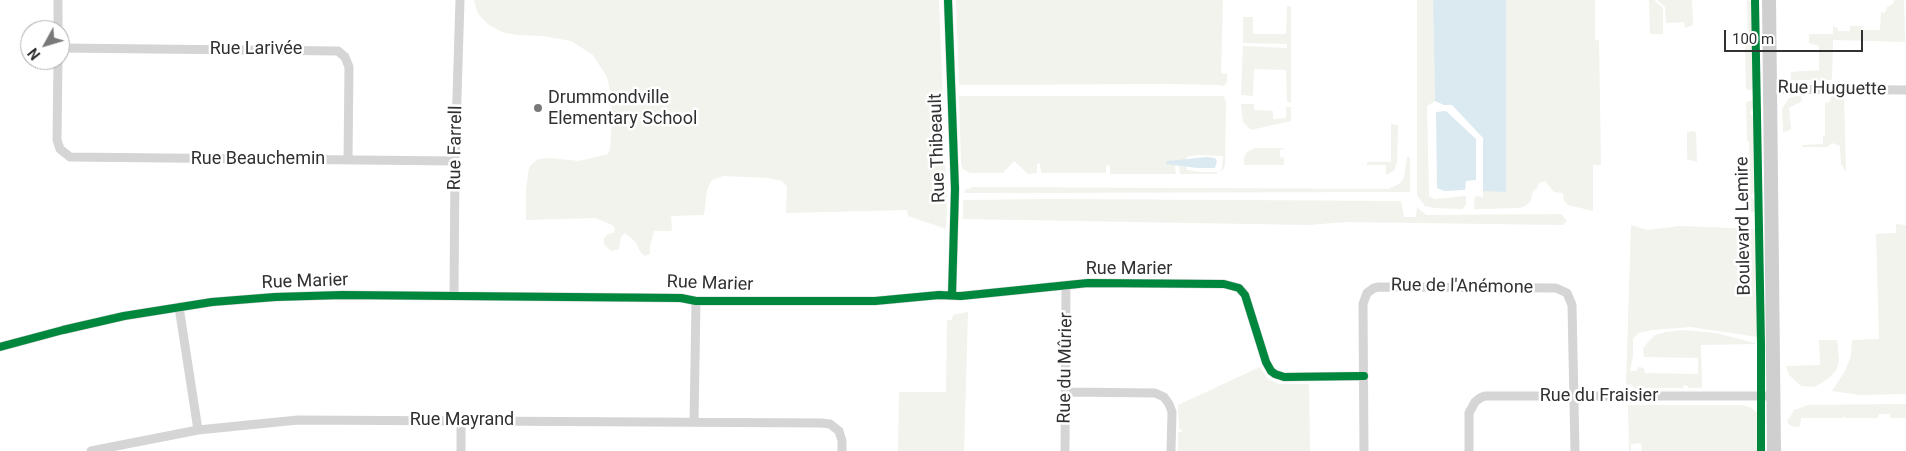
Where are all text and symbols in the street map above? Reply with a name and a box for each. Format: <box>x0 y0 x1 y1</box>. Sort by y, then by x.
north arrow <box>20 20 70 70</box>
scale bar <box>1726 20 1865 52</box>
text: 100 m <box>1732 30 1774 48</box>
street label: Rue Larivée <box>210 38 302 60</box>
text: N <box>25 45 43 63</box>
street label: Rue Huguette <box>1777 77 1887 101</box>
place label: Drummondville Elementary School <box>548 87 697 130</box>
street label: Rue Thibeault <box>925 93 951 203</box>
marker: Drummondville Elementary School <box>532 102 544 114</box>
street label: Rue Farrell <box>444 105 468 191</box>
street label: Rue Beauchemin <box>191 148 325 170</box>
street label: Boulevard Lemire <box>1732 156 1756 296</box>
street label: Rue Marier <box>1086 258 1172 280</box>
street label: Rue Marier <box>261 270 349 294</box>
street label: Rue Marier <box>666 272 754 296</box>
street label: Rue de l'Anémone <box>1391 275 1533 299</box>
street label: Rue du Mûrier <box>1054 312 1078 424</box>
street label: Rue du Fraisier <box>1540 385 1658 407</box>
street label: Rue Mayrand <box>410 409 514 431</box>

